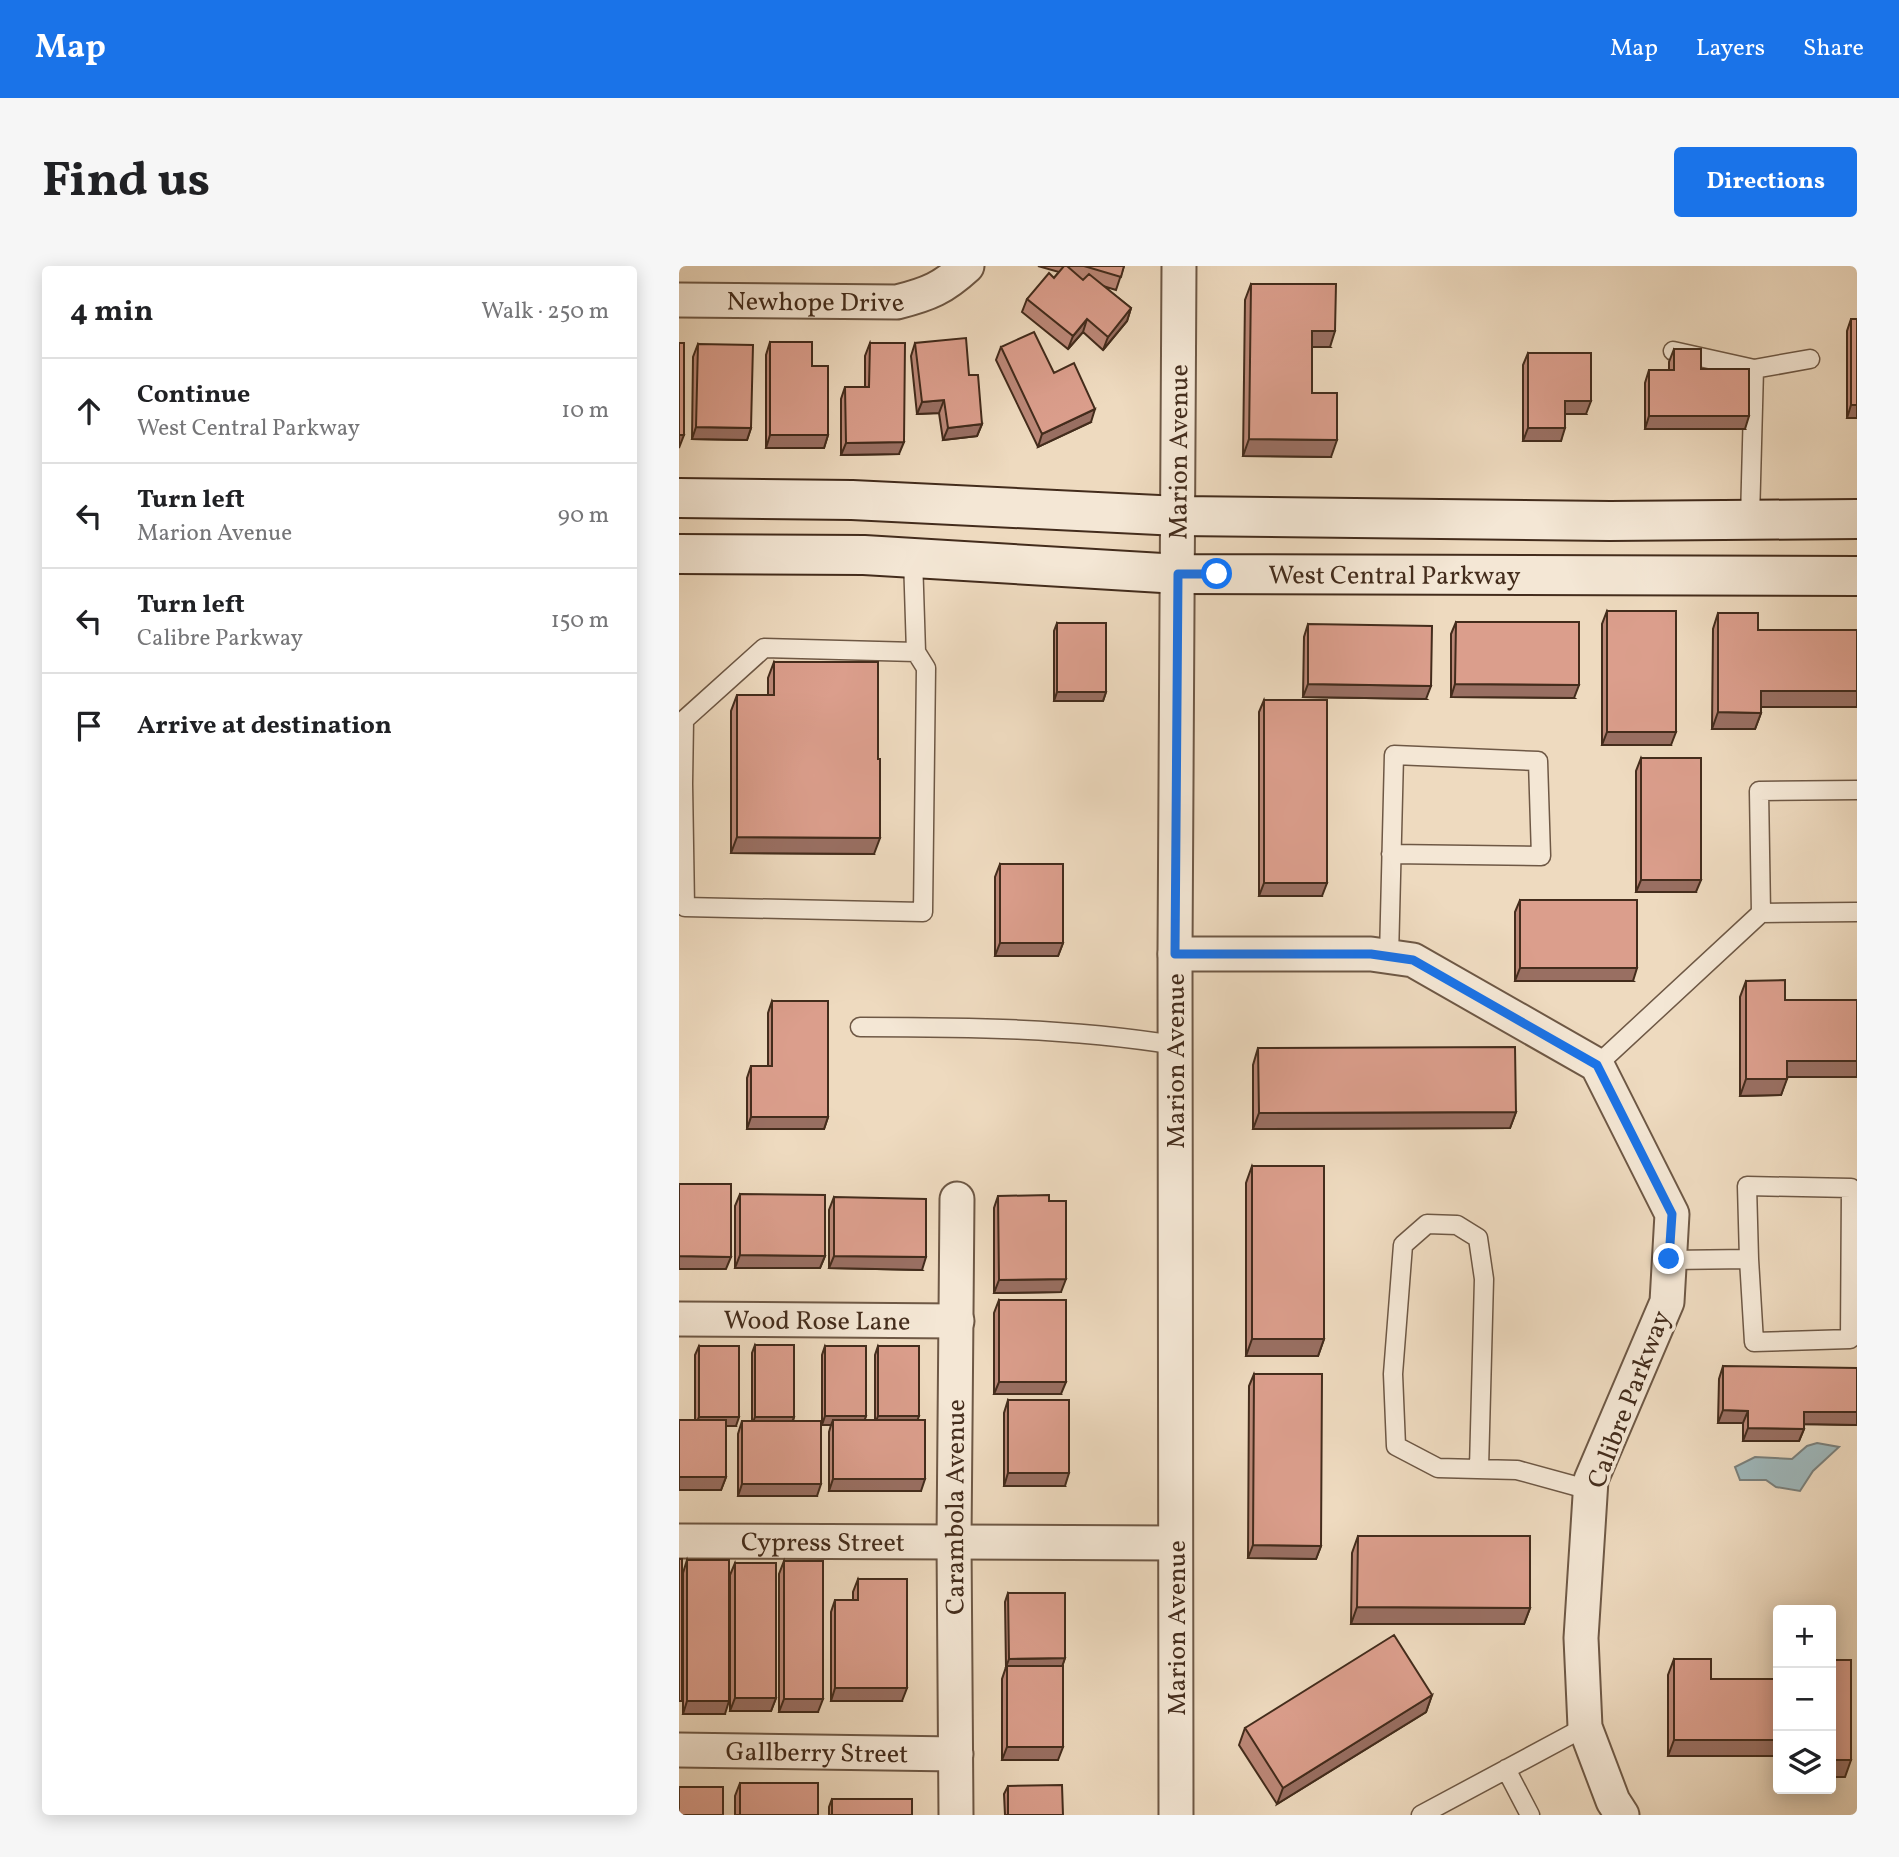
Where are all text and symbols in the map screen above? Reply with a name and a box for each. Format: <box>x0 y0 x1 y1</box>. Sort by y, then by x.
text: Map <box>35 26 106 72</box>
text: Map <box>1610 32 1658 66</box>
text: Layers <box>1696 32 1765 66</box>
text: Share <box>1803 32 1864 66</box>
button: Directions <box>1674 147 1857 217</box>
text: Find us <box>42 148 210 217</box>
street label: Newhope Drive <box>726 284 908 323</box>
text: 4 min <box>70 291 154 333</box>
text: Walk · 250 m <box>481 296 609 328</box>
street label: Marion Avenue <box>1161 364 1198 540</box>
text: Continue <box>137 377 250 413</box>
icon: ahead <box>70 392 108 430</box>
text: 10 m <box>561 395 609 427</box>
text: West Central Parkway <box>137 413 360 445</box>
text: Turn left <box>137 482 245 518</box>
icon: left <box>70 497 108 535</box>
text: 90 m <box>558 500 609 532</box>
text: Marion Avenue <box>137 518 292 550</box>
route start <box>1201 558 1232 589</box>
street label: West Central Parkway <box>1268 558 1521 595</box>
text: Turn left <box>137 587 245 623</box>
icon: left <box>70 602 108 640</box>
text: 150 m <box>551 605 609 637</box>
text: Calibre Parkway <box>137 623 303 655</box>
icon: arrive <box>70 707 108 745</box>
text: Arrive at destination <box>137 708 392 744</box>
street label: Marion Avenue <box>1159 973 1195 1149</box>
route end <box>1653 1243 1684 1274</box>
street label: Wood Rose Lane <box>723 1303 910 1341</box>
street label: Calibre Parkway <box>1579 1306 1680 1494</box>
street label: Carambola Avenue <box>938 1399 975 1615</box>
street label: Cypress Street <box>741 1525 905 1562</box>
street label: Marion Avenue <box>1160 1540 1196 1716</box>
map controls <box>1773 1605 1836 1794</box>
button: + <box>1773 1605 1836 1668</box>
button: − <box>1773 1668 1836 1731</box>
button: layers <box>1773 1731 1836 1794</box>
street label: Gallberry Street <box>725 1735 909 1773</box>

